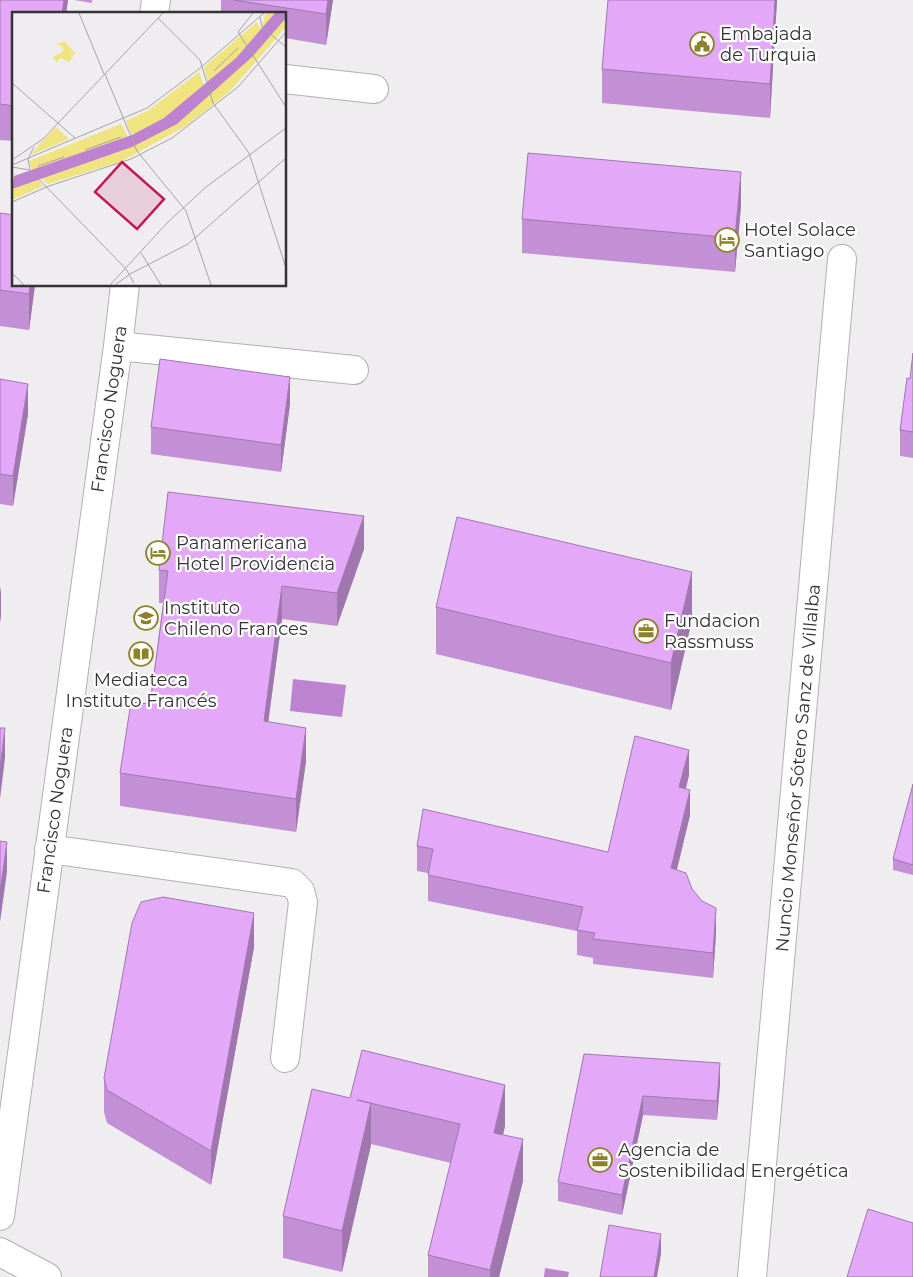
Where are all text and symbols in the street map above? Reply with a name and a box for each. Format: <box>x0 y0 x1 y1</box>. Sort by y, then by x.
inset map <box>12 12 286 286</box>
place label: Embajada de Turquia <box>720 23 817 66</box>
public building icon: Embajada de Turquia <box>689 31 715 57</box>
place label: Hotel Solace Santiago <box>744 219 856 262</box>
hotel icon: Hotel Solace Santiago <box>714 227 740 253</box>
street label: Francisco Noguera <box>86 324 132 494</box>
place label: Panamericana Hotel Providencia <box>176 532 335 575</box>
hotel icon: Panamericana Hotel Providencia <box>145 540 171 566</box>
street label: Nuncio Monseñor Sótero Sanz de Villalba <box>771 583 825 953</box>
place label: Instituto Chileno Frances <box>164 597 308 640</box>
school or university icon: Instituto Chileno Frances <box>133 605 159 631</box>
place label: Fundacion Rassmuss <box>664 610 760 653</box>
office icon: Fundacion Rassmuss <box>633 618 659 644</box>
library icon: Mediateca Instituto Francés <box>128 641 154 667</box>
place label: Mediateca Instituto Francés <box>66 669 217 712</box>
street label: Francisco Noguera <box>32 725 78 895</box>
place label: Agencia de Sostenibilidad Energética <box>618 1139 849 1182</box>
office icon: Agencia de Sostenibilidad Energética <box>587 1147 613 1173</box>

